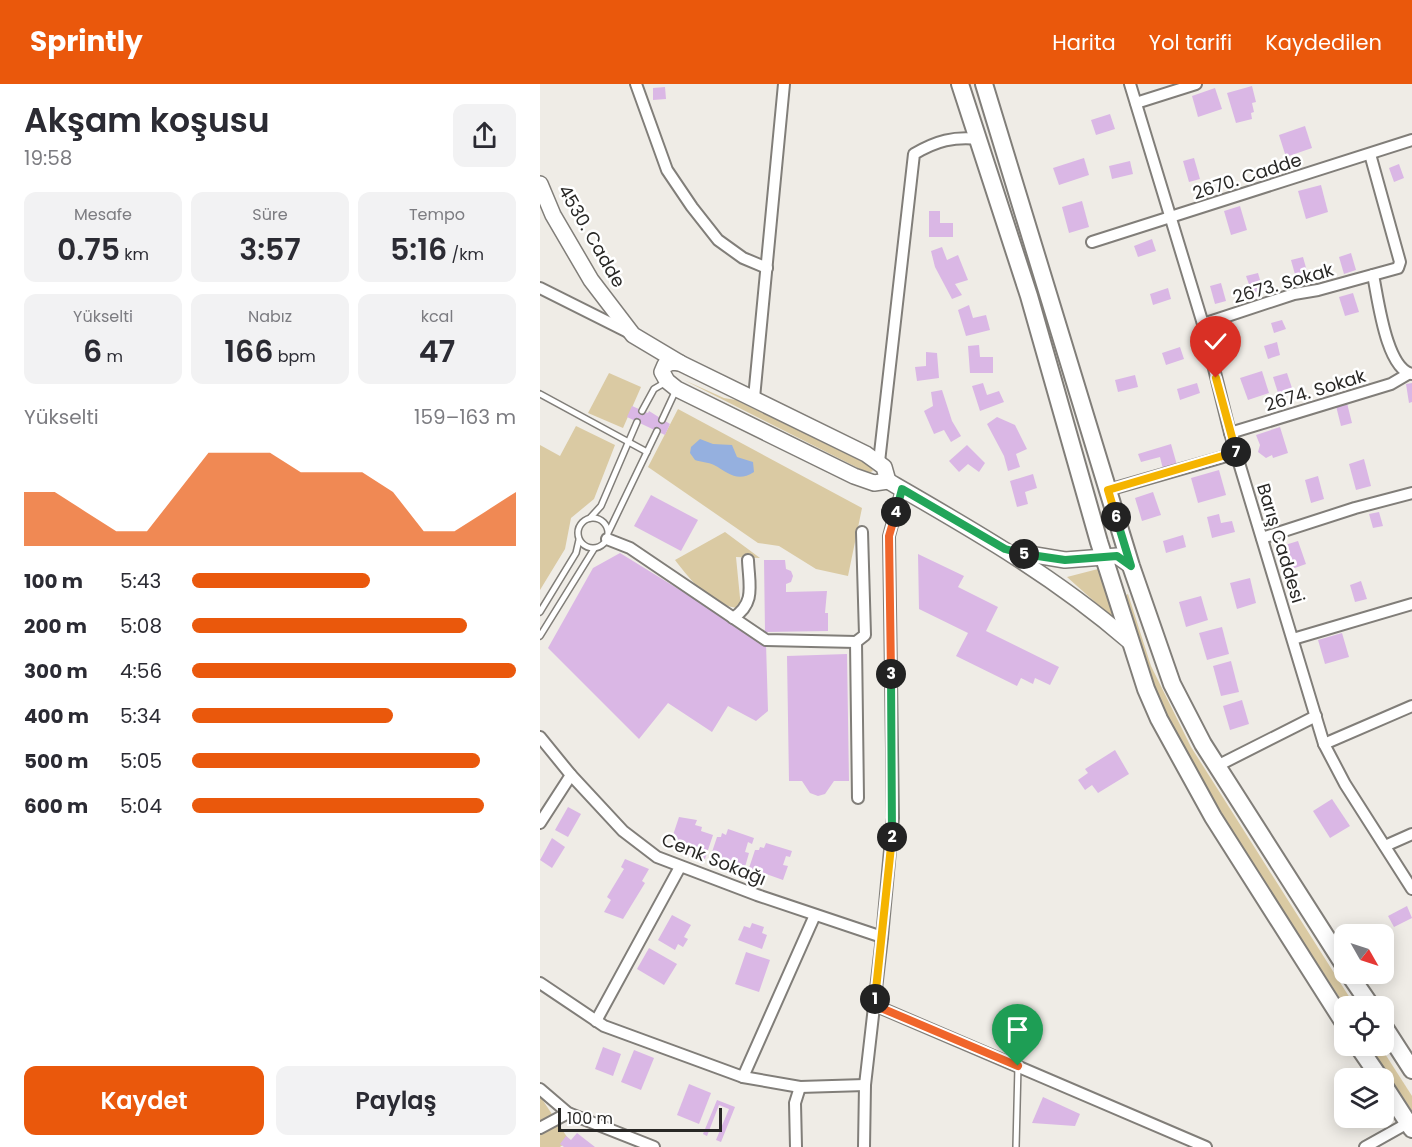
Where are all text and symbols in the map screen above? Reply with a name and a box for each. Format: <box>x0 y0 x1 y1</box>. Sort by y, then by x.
text: Sprintly <box>30 22 143 61</box>
text: Harita <box>1052 28 1116 57</box>
text: Yol tarifi <box>1149 28 1232 57</box>
text: Kaydedilen <box>1265 28 1382 57</box>
text: Akşam koşusu <box>24 97 270 144</box>
button: share <box>453 104 516 167</box>
text: 19:58 <box>24 144 72 172</box>
street label: 2670. Cadde <box>1189 147 1305 205</box>
street label: 4530. Cadde <box>553 180 631 292</box>
text: Mesafe <box>74 203 132 226</box>
text: Süre <box>252 203 288 226</box>
text: Tempo <box>409 203 465 226</box>
text: 0.75 <box>57 228 120 271</box>
text: 3:57 <box>239 228 301 271</box>
text: 5:16 <box>390 228 447 271</box>
text: km <box>120 243 149 266</box>
text: /km <box>447 243 484 266</box>
street label: 2673. Sokak <box>1230 257 1337 309</box>
text: Yükselti <box>73 305 133 328</box>
text: Nabız <box>248 305 292 328</box>
text: kcal <box>421 305 453 328</box>
pin <box>1190 316 1241 378</box>
icon: check <box>1199 325 1232 358</box>
text: 6 <box>83 330 102 373</box>
text: 166 <box>224 330 273 373</box>
text: 47 <box>419 330 455 373</box>
text: m <box>102 345 123 368</box>
text: bpm <box>273 345 316 368</box>
street label: 2674. Sokak <box>1261 363 1369 417</box>
text: Yükselti <box>24 403 99 431</box>
text: 159–163 m <box>414 403 516 431</box>
pin: 7 <box>1221 437 1251 467</box>
text: 7 <box>1232 440 1240 463</box>
street label: Barış Caddesi <box>1251 480 1311 606</box>
pin: 4 <box>881 497 911 527</box>
text: 4 <box>891 500 901 523</box>
pin: 6 <box>1101 502 1131 532</box>
text: 6 <box>1111 505 1121 528</box>
pin: 5 <box>1009 539 1039 569</box>
text: 5 <box>1019 542 1029 565</box>
text: 100 m <box>24 567 83 595</box>
text: 5:43 <box>120 567 161 595</box>
text: 200 m <box>24 612 87 640</box>
text: 5:08 <box>120 612 162 640</box>
text: 300 m <box>24 657 88 685</box>
text: 4:56 <box>120 657 162 685</box>
pin: 3 <box>876 659 906 689</box>
text: 3 <box>886 662 896 685</box>
text: 400 m <box>24 702 89 730</box>
text: 5:34 <box>120 702 161 730</box>
text: 500 m <box>24 747 89 775</box>
text: 5:05 <box>120 747 162 775</box>
text: 600 m <box>24 792 88 820</box>
text: 5:04 <box>120 792 162 820</box>
pin: 2 <box>877 822 907 852</box>
text: 2 <box>887 825 897 848</box>
street label: Cenk Sokağı <box>658 827 770 891</box>
north arrow <box>1334 924 1394 984</box>
map controls <box>1334 924 1394 1128</box>
pin: 1 <box>860 984 890 1014</box>
text: 1 <box>872 987 878 1010</box>
button: locate <box>1334 996 1394 1056</box>
pin <box>992 1004 1043 1066</box>
icon: arrive <box>1001 1013 1034 1046</box>
button: Kaydet <box>24 1066 264 1135</box>
button: Paylaş <box>276 1066 516 1135</box>
button: layers <box>1334 1068 1394 1128</box>
scale bar <box>558 1105 722 1132</box>
text: 100 m <box>567 1107 613 1130</box>

